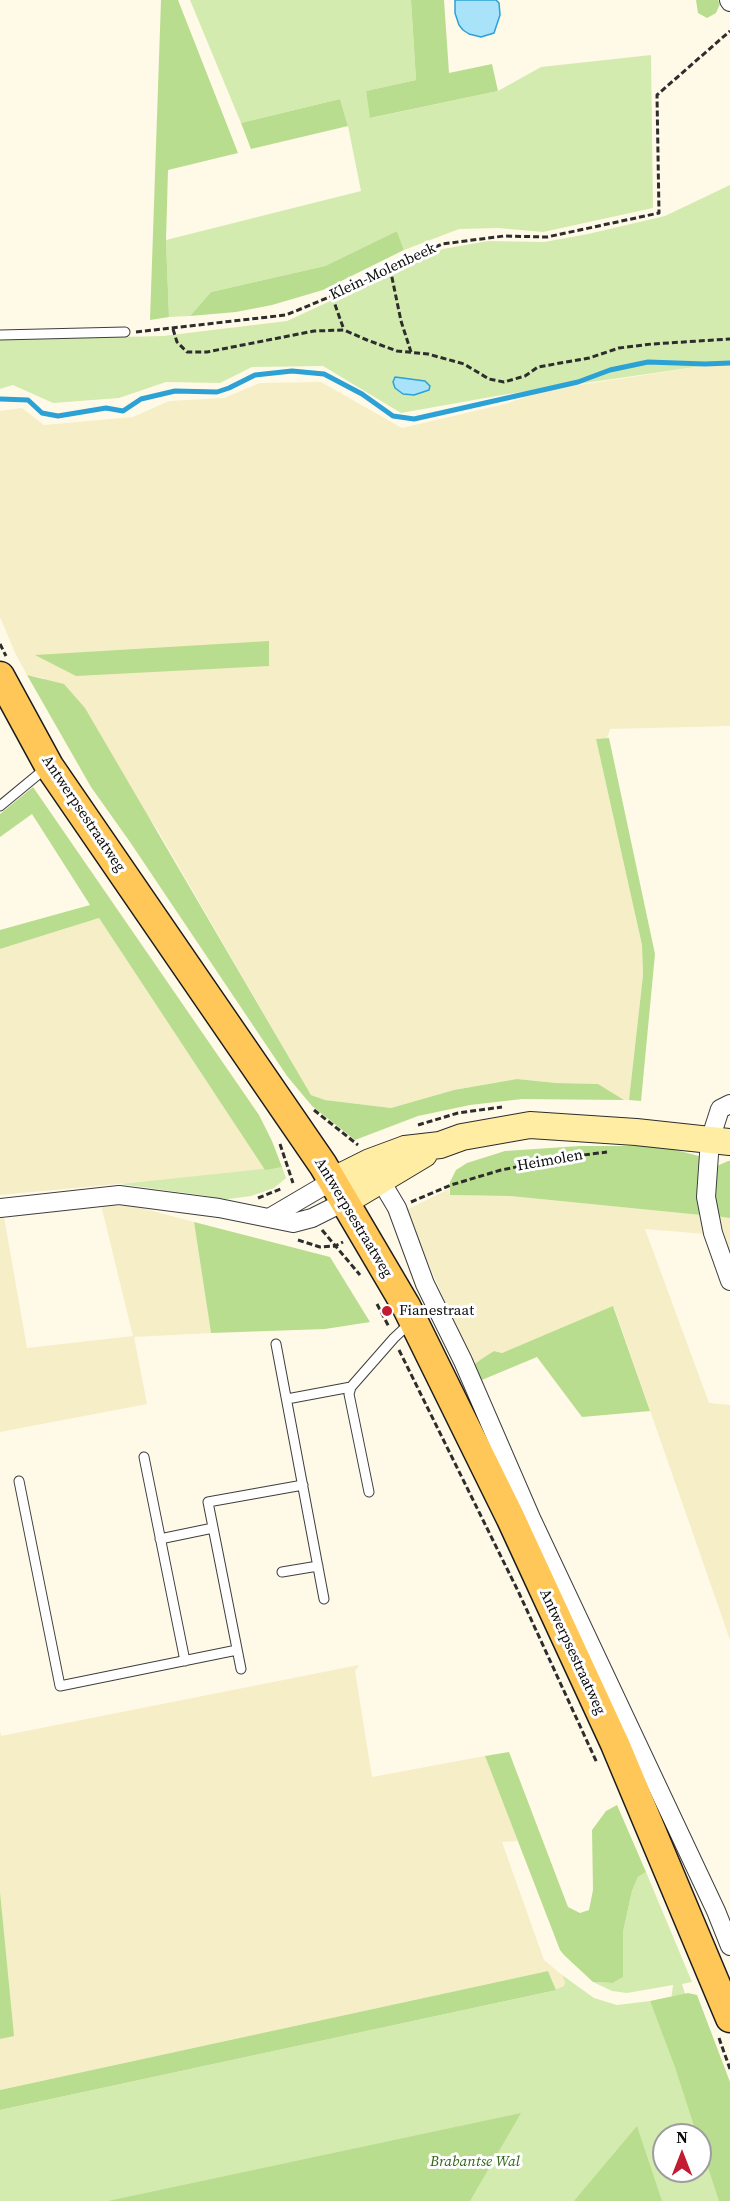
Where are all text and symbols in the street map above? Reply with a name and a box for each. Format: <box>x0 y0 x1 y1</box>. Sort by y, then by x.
street label: Klein-Molenbeek <box>327 240 439 304</box>
street label: Antwerpsestraatweg <box>37 752 129 876</box>
street label: Heimolen <box>516 1146 584 1176</box>
street label: Antwerpsestraatweg <box>310 1155 396 1281</box>
place label: Fianestraat <box>399 1302 474 1320</box>
marker: Fianestraat <box>380 1304 394 1318</box>
street label: Antwerpsestraatweg <box>535 1586 609 1718</box>
north arrow <box>652 2123 712 2183</box>
text: N <box>676 2126 688 2148</box>
park label: Brabantse Wal <box>430 2153 520 2171</box>

